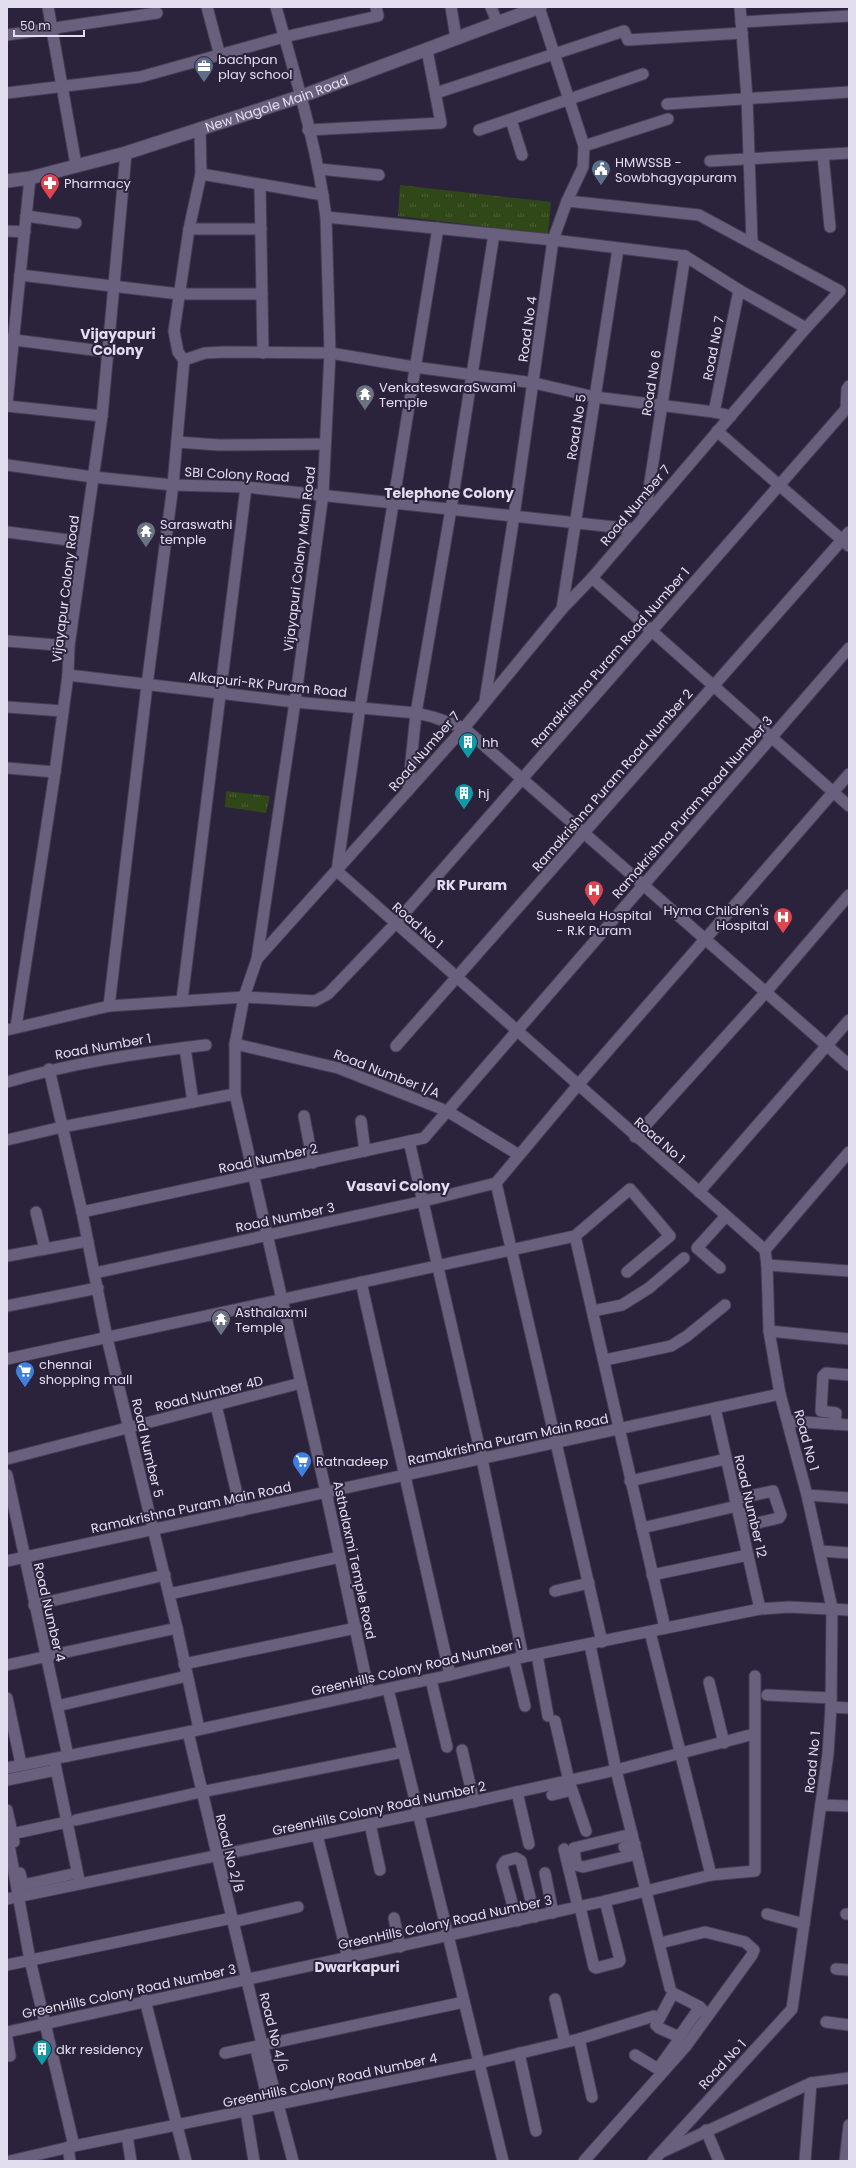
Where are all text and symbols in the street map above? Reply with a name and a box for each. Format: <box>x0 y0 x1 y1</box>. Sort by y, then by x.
scale bar <box>14 12 84 38</box>
text: 50 m <box>20 17 51 34</box>
place label: bachpan play school <box>218 50 292 84</box>
office icon: bachpan play school <box>193 55 215 83</box>
street label: New Nagole Main Road <box>203 71 351 137</box>
place label: HMWSSB - Sowbhagyapuram <box>615 153 737 187</box>
public building icon: HMWSSB - Sowbhagyapuram <box>590 158 612 186</box>
pharmacy icon: Pharmacy <box>39 172 61 200</box>
place label: Pharmacy <box>64 174 132 193</box>
street label: Road No 4 <box>513 295 542 363</box>
street label: Road No 7 <box>698 314 729 382</box>
district label: Vijayapuri Colony <box>80 324 156 360</box>
street label: Road No 6 <box>637 349 666 417</box>
place label: VenkateswaraSwami Temple <box>379 378 516 412</box>
temple icon: VenkateswaraSwami Temple <box>354 383 376 411</box>
street label: Road No 5 <box>562 393 591 461</box>
street label: Road Number 7 <box>596 461 675 550</box>
street label: SBI Colony Road <box>184 462 290 487</box>
street label: Vijayapuri Colony Main Road <box>279 465 320 653</box>
district label: Telephone Colony <box>384 483 514 503</box>
street label: Vijayapur Colony Road <box>47 514 84 664</box>
place label: Saraswathi temple <box>160 515 233 549</box>
temple icon: Saraswathi temple <box>135 520 157 548</box>
street label: Ramakrishna Puram Road Number 1 <box>527 563 694 752</box>
street label: Alkapuri-RK Puram Road <box>188 667 348 702</box>
street label: Ramakrishna Puram Road Number 2 <box>528 685 697 876</box>
street label: Road Number 7 <box>384 707 464 795</box>
street label: Ramakrishna Puram Road Number 3 <box>608 712 777 903</box>
building icon: hh <box>457 731 479 759</box>
place label: hh <box>482 733 499 752</box>
building icon: hj <box>453 782 475 810</box>
place label: hj <box>478 784 490 803</box>
district label: RK Puram <box>437 875 507 895</box>
hospital icon: Susheela Hospital - R.K Puram <box>583 879 605 907</box>
street label: Road No 1 <box>388 898 447 953</box>
place label: Hyma Children's Hospital <box>663 901 769 935</box>
place label: Susheela Hospital - R.K Puram <box>536 906 652 940</box>
hospital icon: Hyma Children's Hospital <box>772 906 794 934</box>
street label: Road Number 1 <box>53 1029 153 1064</box>
street label: Road Number 1/A <box>331 1044 443 1103</box>
street label: Road No 1 <box>630 1113 689 1168</box>
street label: Road Number 2 <box>217 1139 319 1178</box>
district label: Vasavi Colony <box>346 1176 450 1196</box>
street label: Road Number 3 <box>234 1198 336 1237</box>
place label: Asthalaxmi Temple <box>235 1303 307 1337</box>
temple icon: Asthalaxmi Temple <box>210 1308 232 1336</box>
place label: chennai shopping mall <box>39 1355 132 1389</box>
supermarket icon: chennai shopping mall <box>14 1360 36 1388</box>
street label: Road Number 4D <box>153 1371 265 1416</box>
street label: Road Number 5 <box>127 1397 168 1500</box>
street label: Road No 1 <box>789 1408 824 1473</box>
street label: Ramakrishna Puram Main Road <box>406 1409 610 1470</box>
supermarket icon: Ratnadeep <box>291 1450 313 1478</box>
place label: Ratnadeep <box>316 1452 388 1471</box>
street label: Road Number 12 <box>729 1453 772 1559</box>
street label: Ramakrishna Puram Main Road <box>89 1477 293 1538</box>
street label: Asthalaxmi Temple Road <box>328 1479 381 1641</box>
street label: Road Number 4 <box>29 1561 70 1664</box>
street label: GreenHills Colony Road Number 1 <box>309 1634 523 1701</box>
street label: Road No 1 <box>800 1730 825 1794</box>
street label: GreenHills Colony Road Number 2 <box>271 1777 488 1840</box>
street label: Road No 2/B <box>211 1812 248 1894</box>
street label: GreenHills Colony Road Number 3 <box>336 1891 554 1954</box>
district label: Dwarkapuri <box>314 1957 400 1977</box>
street label: GreenHills Colony Road Number 3 <box>20 1960 238 2023</box>
street label: Road No 4/6 <box>255 1991 293 2074</box>
street label: Road No 1 <box>694 2035 751 2094</box>
building icon: dkr residency <box>31 2038 53 2066</box>
place label: dkr residency <box>56 2040 144 2059</box>
street label: GreenHills Colony Road Number 4 <box>221 2048 439 2113</box>

